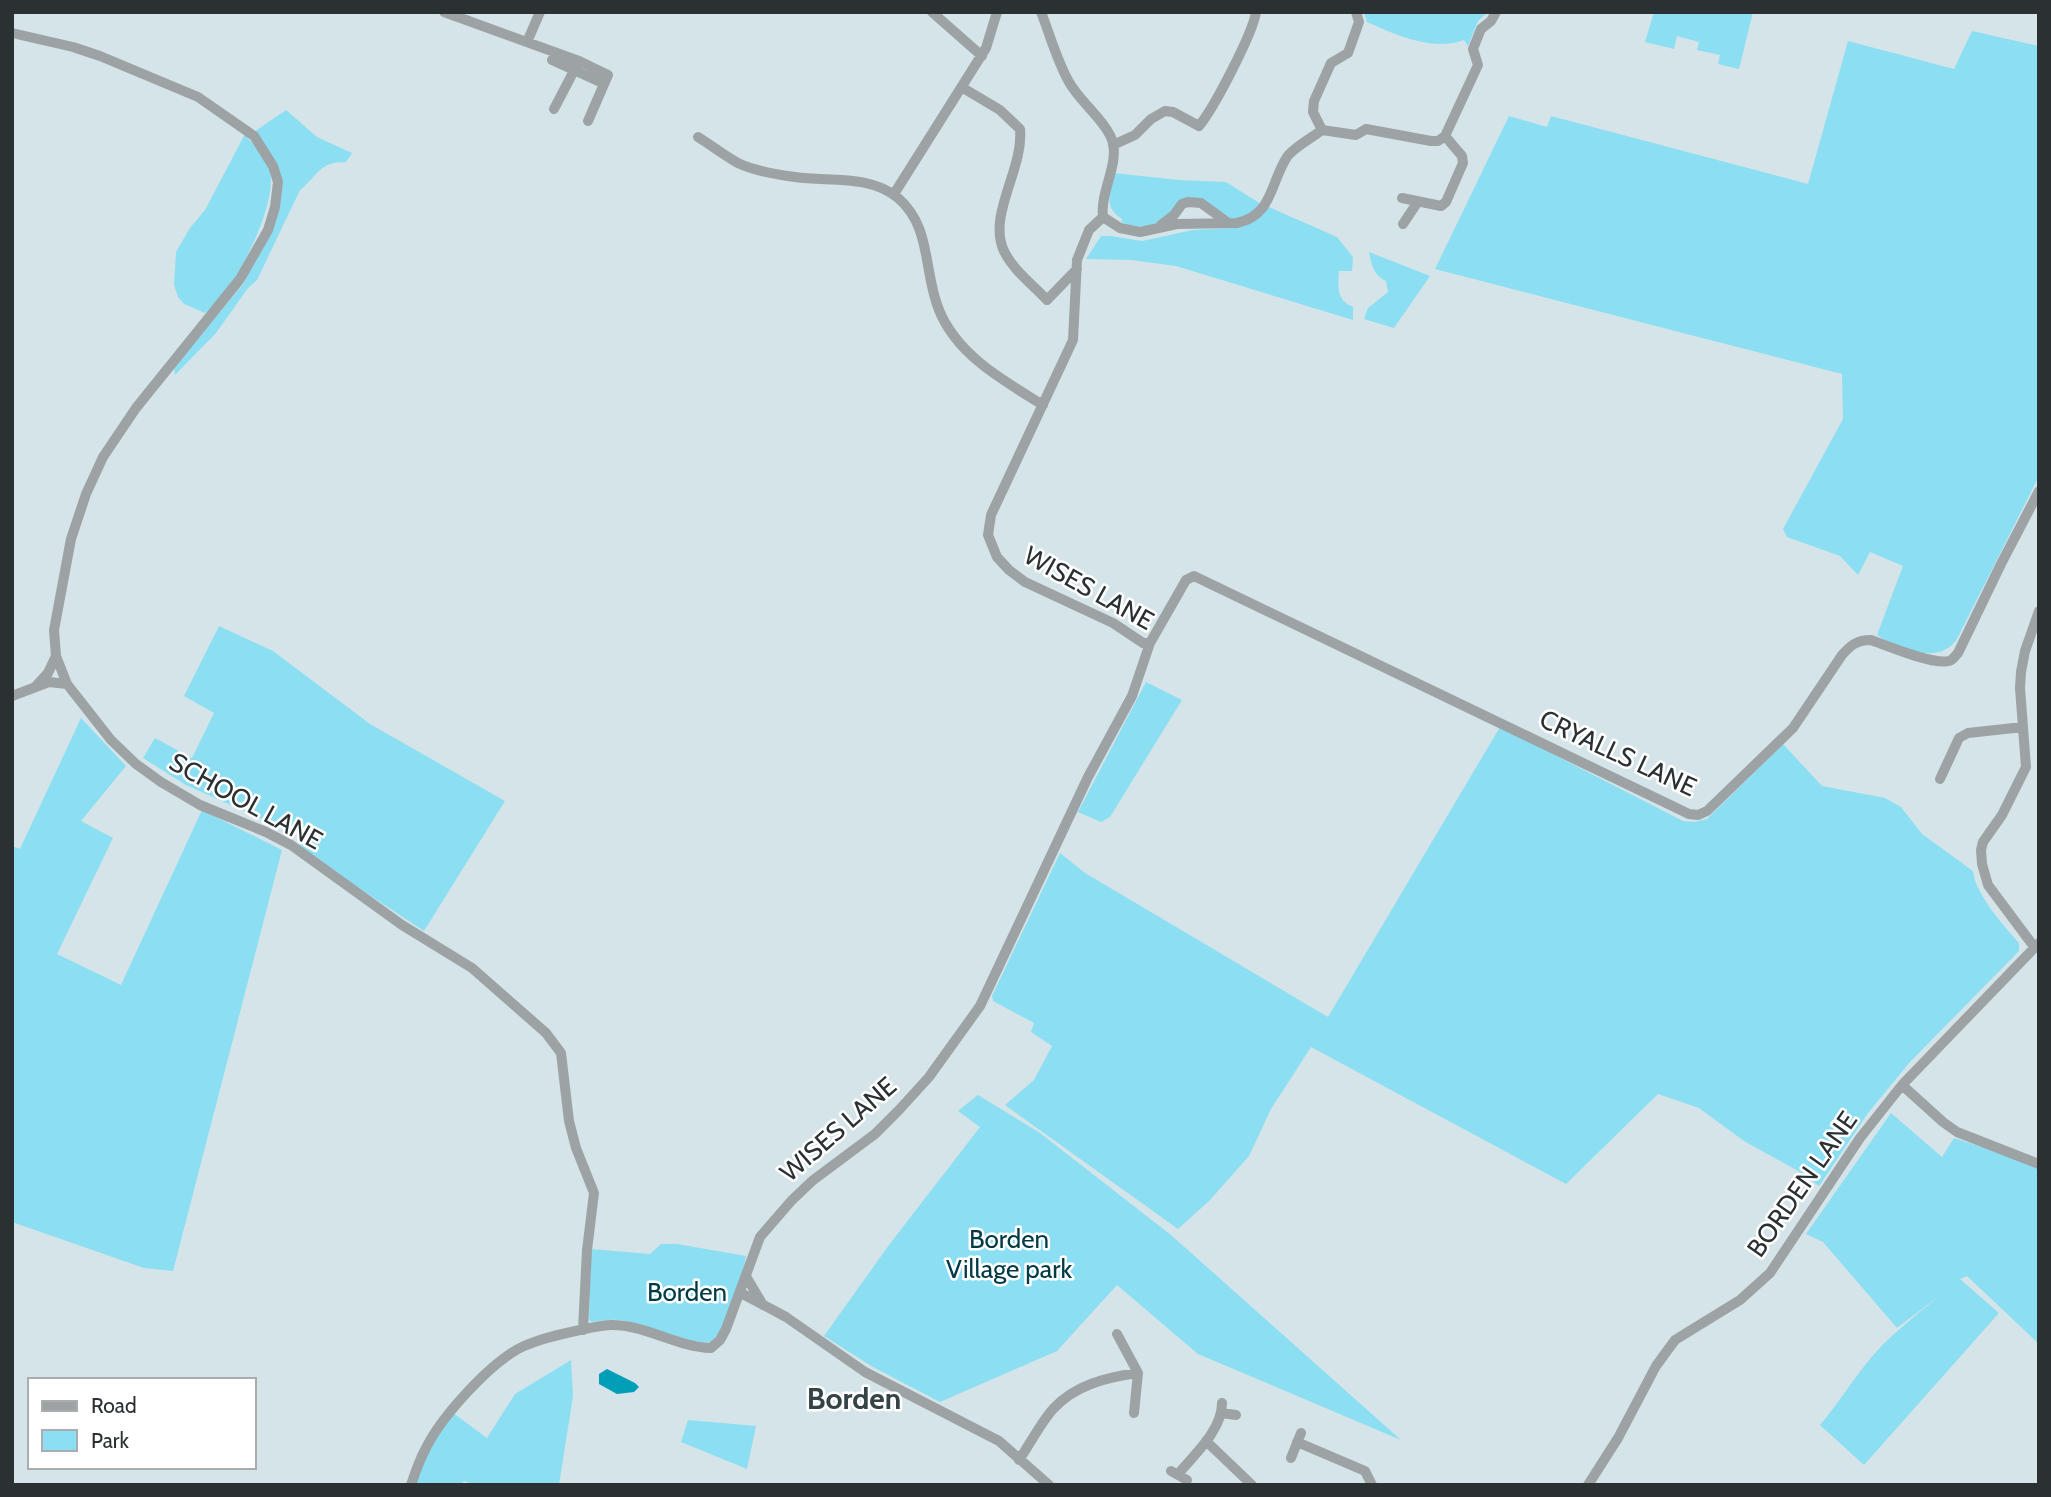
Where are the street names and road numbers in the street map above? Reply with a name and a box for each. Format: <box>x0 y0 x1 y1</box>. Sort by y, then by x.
street label: WISES LANE <box>1018 539 1160 637</box>
street label: CRYALLS LANE <box>1534 703 1702 803</box>
street label: SCHOOL LANE <box>164 746 328 856</box>
street label: WISES LANE <box>773 1070 903 1188</box>
street label: BORDEN LANE <box>1740 1105 1864 1263</box>

